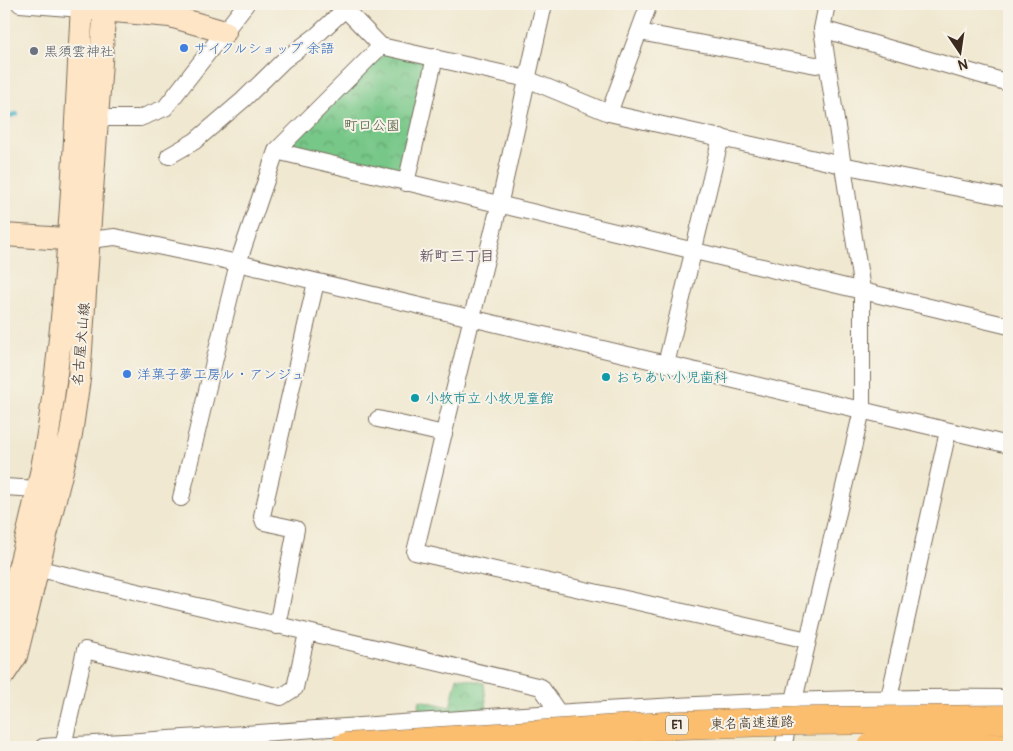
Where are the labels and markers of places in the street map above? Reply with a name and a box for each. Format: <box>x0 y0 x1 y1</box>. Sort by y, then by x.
place label: サイクルショップ 余語 <box>194 40 334 57</box>
marker: サイクルショップ 余語 <box>178 42 190 54</box>
place label: 黒須雲神社 <box>44 43 114 60</box>
marker: 黒須雲神社 <box>28 45 40 57</box>
place label: 洋菓子夢工房ル・アンジュ <box>137 366 305 383</box>
marker: 洋菓子夢工房ル・アンジュ <box>121 368 133 380</box>
place label: おちあい小児歯科 <box>616 369 728 386</box>
marker: おちあい小児歯科 <box>600 371 612 383</box>
place label: 小牧市立 小牧児童館 <box>425 390 554 407</box>
marker: 小牧市立 小牧児童館 <box>409 392 421 404</box>

